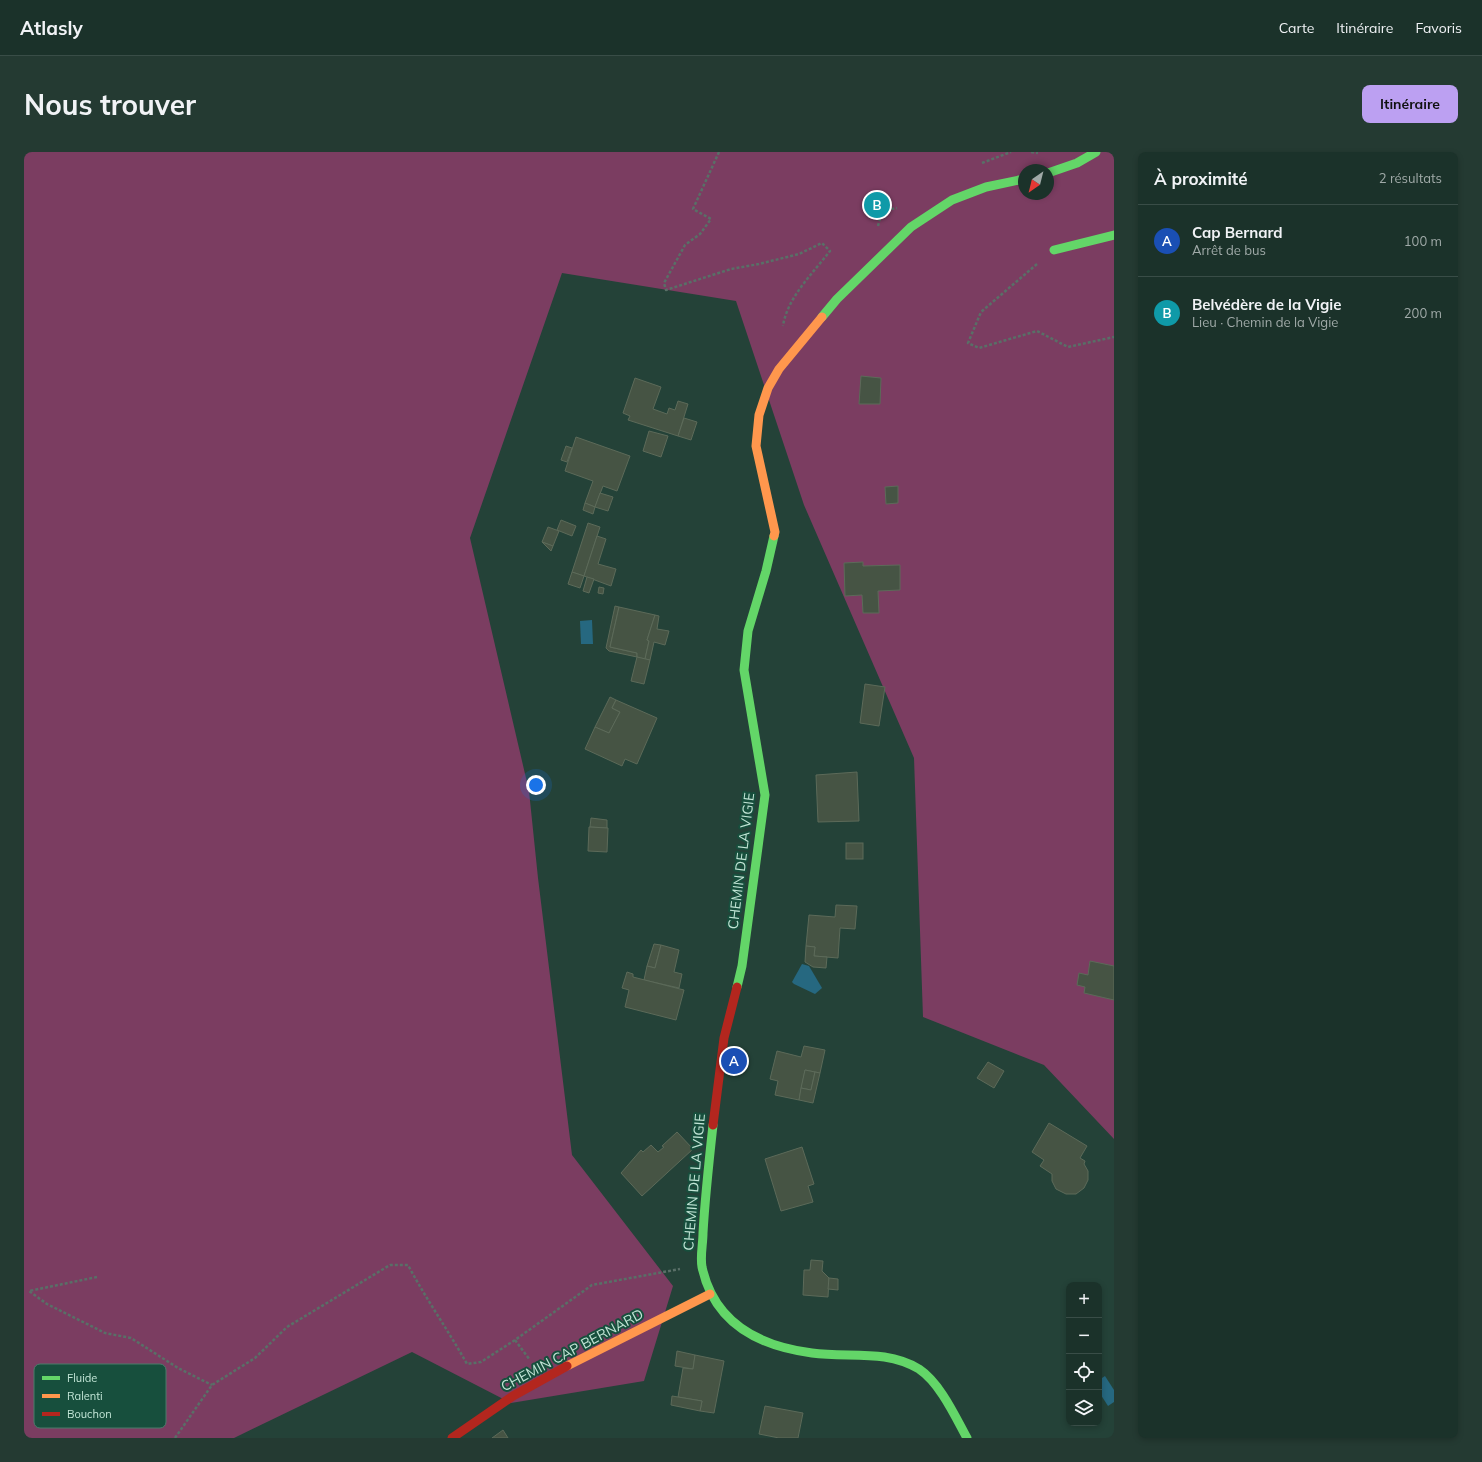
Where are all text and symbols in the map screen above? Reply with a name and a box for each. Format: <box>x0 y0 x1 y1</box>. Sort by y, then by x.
text: Atlasly <box>20 16 83 40</box>
text: Carte <box>1279 19 1314 37</box>
text: Itinéraire <box>1336 19 1393 37</box>
text: Favoris <box>1415 19 1462 37</box>
button: Itinéraire <box>1362 85 1458 123</box>
text: Nous trouver <box>24 87 196 122</box>
north arrow <box>1018 164 1054 200</box>
text: À proximité <box>1154 168 1248 189</box>
text: 2 résultats <box>1379 170 1442 186</box>
pin: B <box>864 190 890 220</box>
text: Cap Bernard <box>1192 223 1283 242</box>
text: A <box>1162 233 1172 249</box>
text: 100 m <box>1404 233 1442 249</box>
text: Arrêt de bus <box>1192 242 1266 258</box>
text: Belvédère de la Vigie <box>1192 295 1342 314</box>
text: B <box>1163 305 1171 321</box>
text: 200 m <box>1404 305 1442 321</box>
text: Lieu · Chemin de la Vigie <box>1192 314 1338 330</box>
your location <box>526 775 546 795</box>
street label: CHEMIN DE LA VIGIE <box>724 792 758 930</box>
pin: A <box>721 1046 747 1076</box>
street label: CHEMIN DE LA VIGIE <box>679 1113 709 1251</box>
map controls <box>1066 1282 1102 1426</box>
button: + <box>1066 1282 1102 1318</box>
street label: CHEMIN CAP BERNARD <box>498 1305 646 1395</box>
button: − <box>1066 1318 1102 1354</box>
button: locate <box>1066 1354 1102 1390</box>
legend <box>34 1364 166 1428</box>
text: Fluide <box>67 1371 97 1385</box>
text: Ralenti <box>67 1389 103 1403</box>
button: layers <box>1066 1390 1102 1426</box>
text: Bouchon <box>67 1407 112 1421</box>

